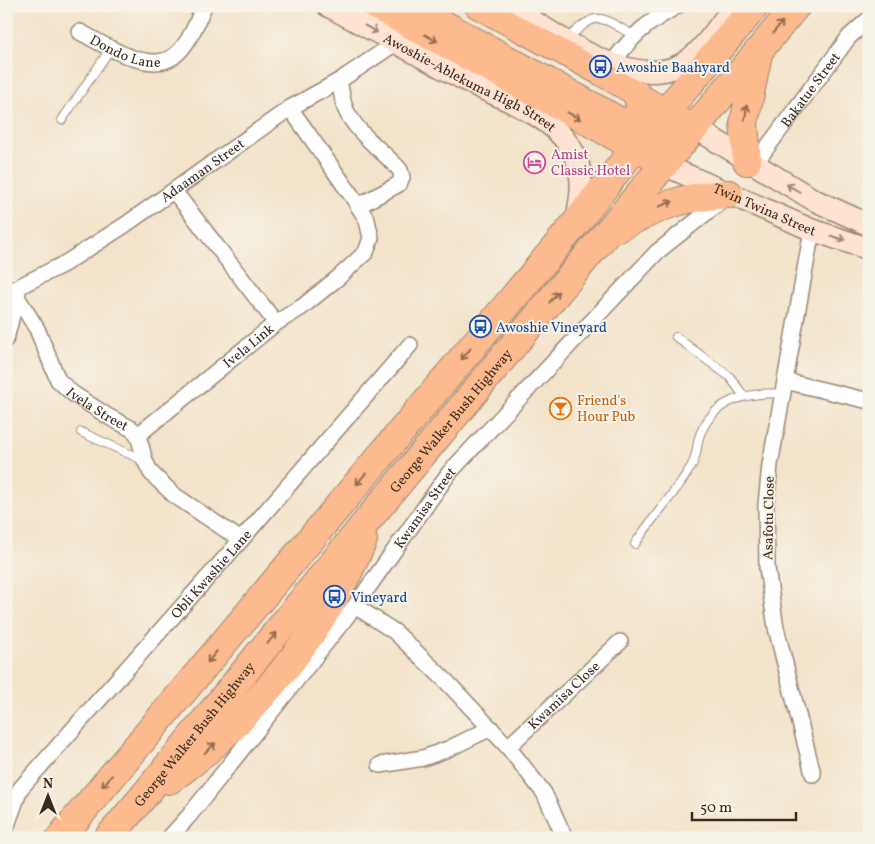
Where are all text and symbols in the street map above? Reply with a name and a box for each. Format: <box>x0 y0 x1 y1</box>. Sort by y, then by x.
one-way arrow <box>773 21 784 34</box>
one-way arrow <box>364 24 379 34</box>
street label: Awoshie-Ablekuma High Street <box>379 30 560 137</box>
street label: Dondo Lane <box>86 31 162 73</box>
one-way arrow <box>424 33 439 43</box>
street label: Bakatue Street <box>777 49 845 132</box>
bus stop icon: Awoshie Baahyard <box>588 55 612 79</box>
place label: Awoshie Baahyard <box>616 59 730 78</box>
one-way arrow <box>741 105 751 121</box>
one-way arrow <box>566 111 581 121</box>
street label: Adaaman Street <box>157 135 249 208</box>
place label: Amist Classic Hotel <box>551 146 630 181</box>
hotel icon: Amist Classic Hotel <box>523 150 547 174</box>
street label: Twin Twina Street <box>710 180 818 242</box>
one-way arrow <box>787 183 801 193</box>
one-way arrow <box>658 199 674 208</box>
one-way arrow <box>829 234 845 244</box>
one-way arrow <box>548 291 559 304</box>
bus stop icon: Awoshie Vineyard <box>468 315 492 339</box>
place label: Awoshie Vineyard <box>496 319 607 338</box>
street label: Ivela Link <box>220 320 279 373</box>
street label: George Walker Bush Highway <box>386 345 517 497</box>
one-way arrow <box>460 347 471 360</box>
street label: Ivela Street <box>61 384 131 436</box>
place label: Friend's Hour Pub <box>577 392 636 427</box>
bar icon: Friend's Hour Pub <box>549 396 573 420</box>
street label: Kwamisa Street <box>391 463 461 553</box>
one-way arrow <box>356 472 367 485</box>
street label: Asafotu Close <box>759 475 780 560</box>
street label: Obli Kwashie Lane <box>167 526 257 624</box>
bus stop icon: Vineyard <box>323 585 347 609</box>
place label: Vineyard <box>351 589 407 608</box>
one-way arrow <box>266 632 277 645</box>
one-way arrow <box>206 650 217 663</box>
street label: Kwamisa Close <box>524 657 605 735</box>
street label: George Walker Bush Highway <box>131 658 260 812</box>
one-way arrow <box>204 742 217 754</box>
north arrow <box>22 772 72 822</box>
one-way arrow <box>102 774 113 787</box>
text: N <box>43 775 53 794</box>
scale bar <box>692 789 796 821</box>
text: 50 m <box>700 798 732 819</box>

